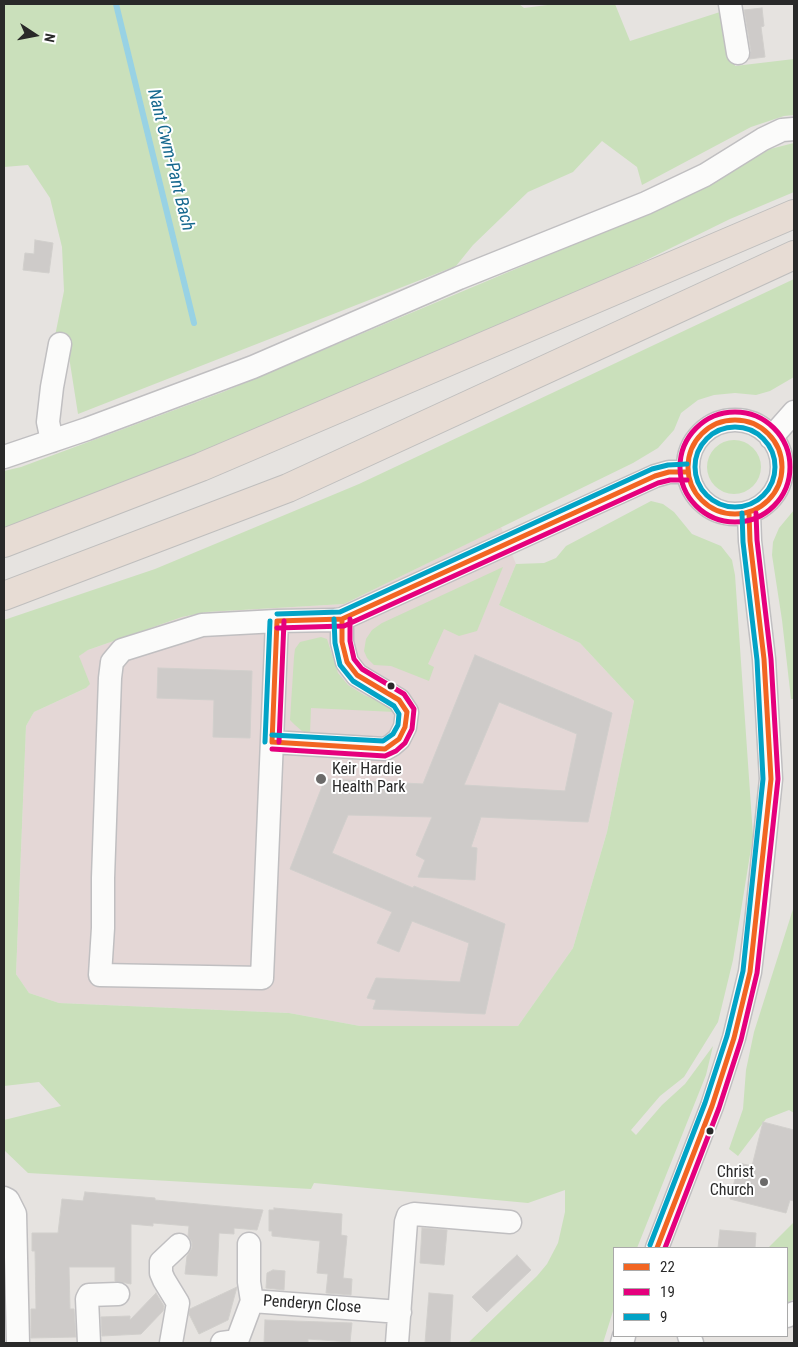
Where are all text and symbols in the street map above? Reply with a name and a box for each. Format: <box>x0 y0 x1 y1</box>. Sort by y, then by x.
north arrow <box>10 10 60 60</box>
text: N <box>41 32 58 44</box>
water label: Nant Cwm-Pant Bach <box>142 87 198 233</box>
unlabelled marker <box>386 681 396 691</box>
place label: Keir Hardie Health Park <box>332 760 405 798</box>
marker: Keir Hardie Health Park <box>314 772 328 786</box>
unlabelled marker <box>705 1126 715 1136</box>
place label: Christ Church <box>710 1163 754 1201</box>
marker: Christ Church <box>758 1176 770 1188</box>
legend <box>613 1247 788 1337</box>
text: 22 <box>660 1258 675 1276</box>
text: 19 <box>660 1283 675 1301</box>
street label: Penderyn Close <box>262 1292 362 1318</box>
text: 9 <box>660 1308 667 1326</box>

